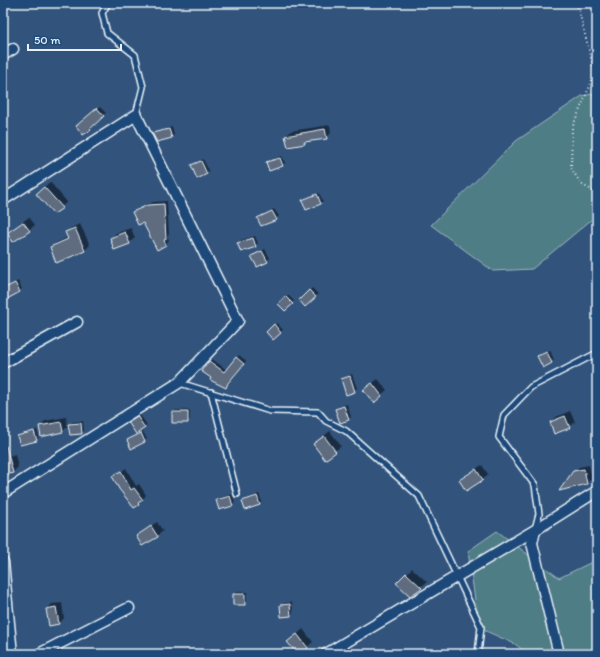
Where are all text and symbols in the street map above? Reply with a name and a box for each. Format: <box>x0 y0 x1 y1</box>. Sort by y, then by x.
scale bar <box>28 26 121 52</box>
text: 50 m <box>34 33 60 47</box>

